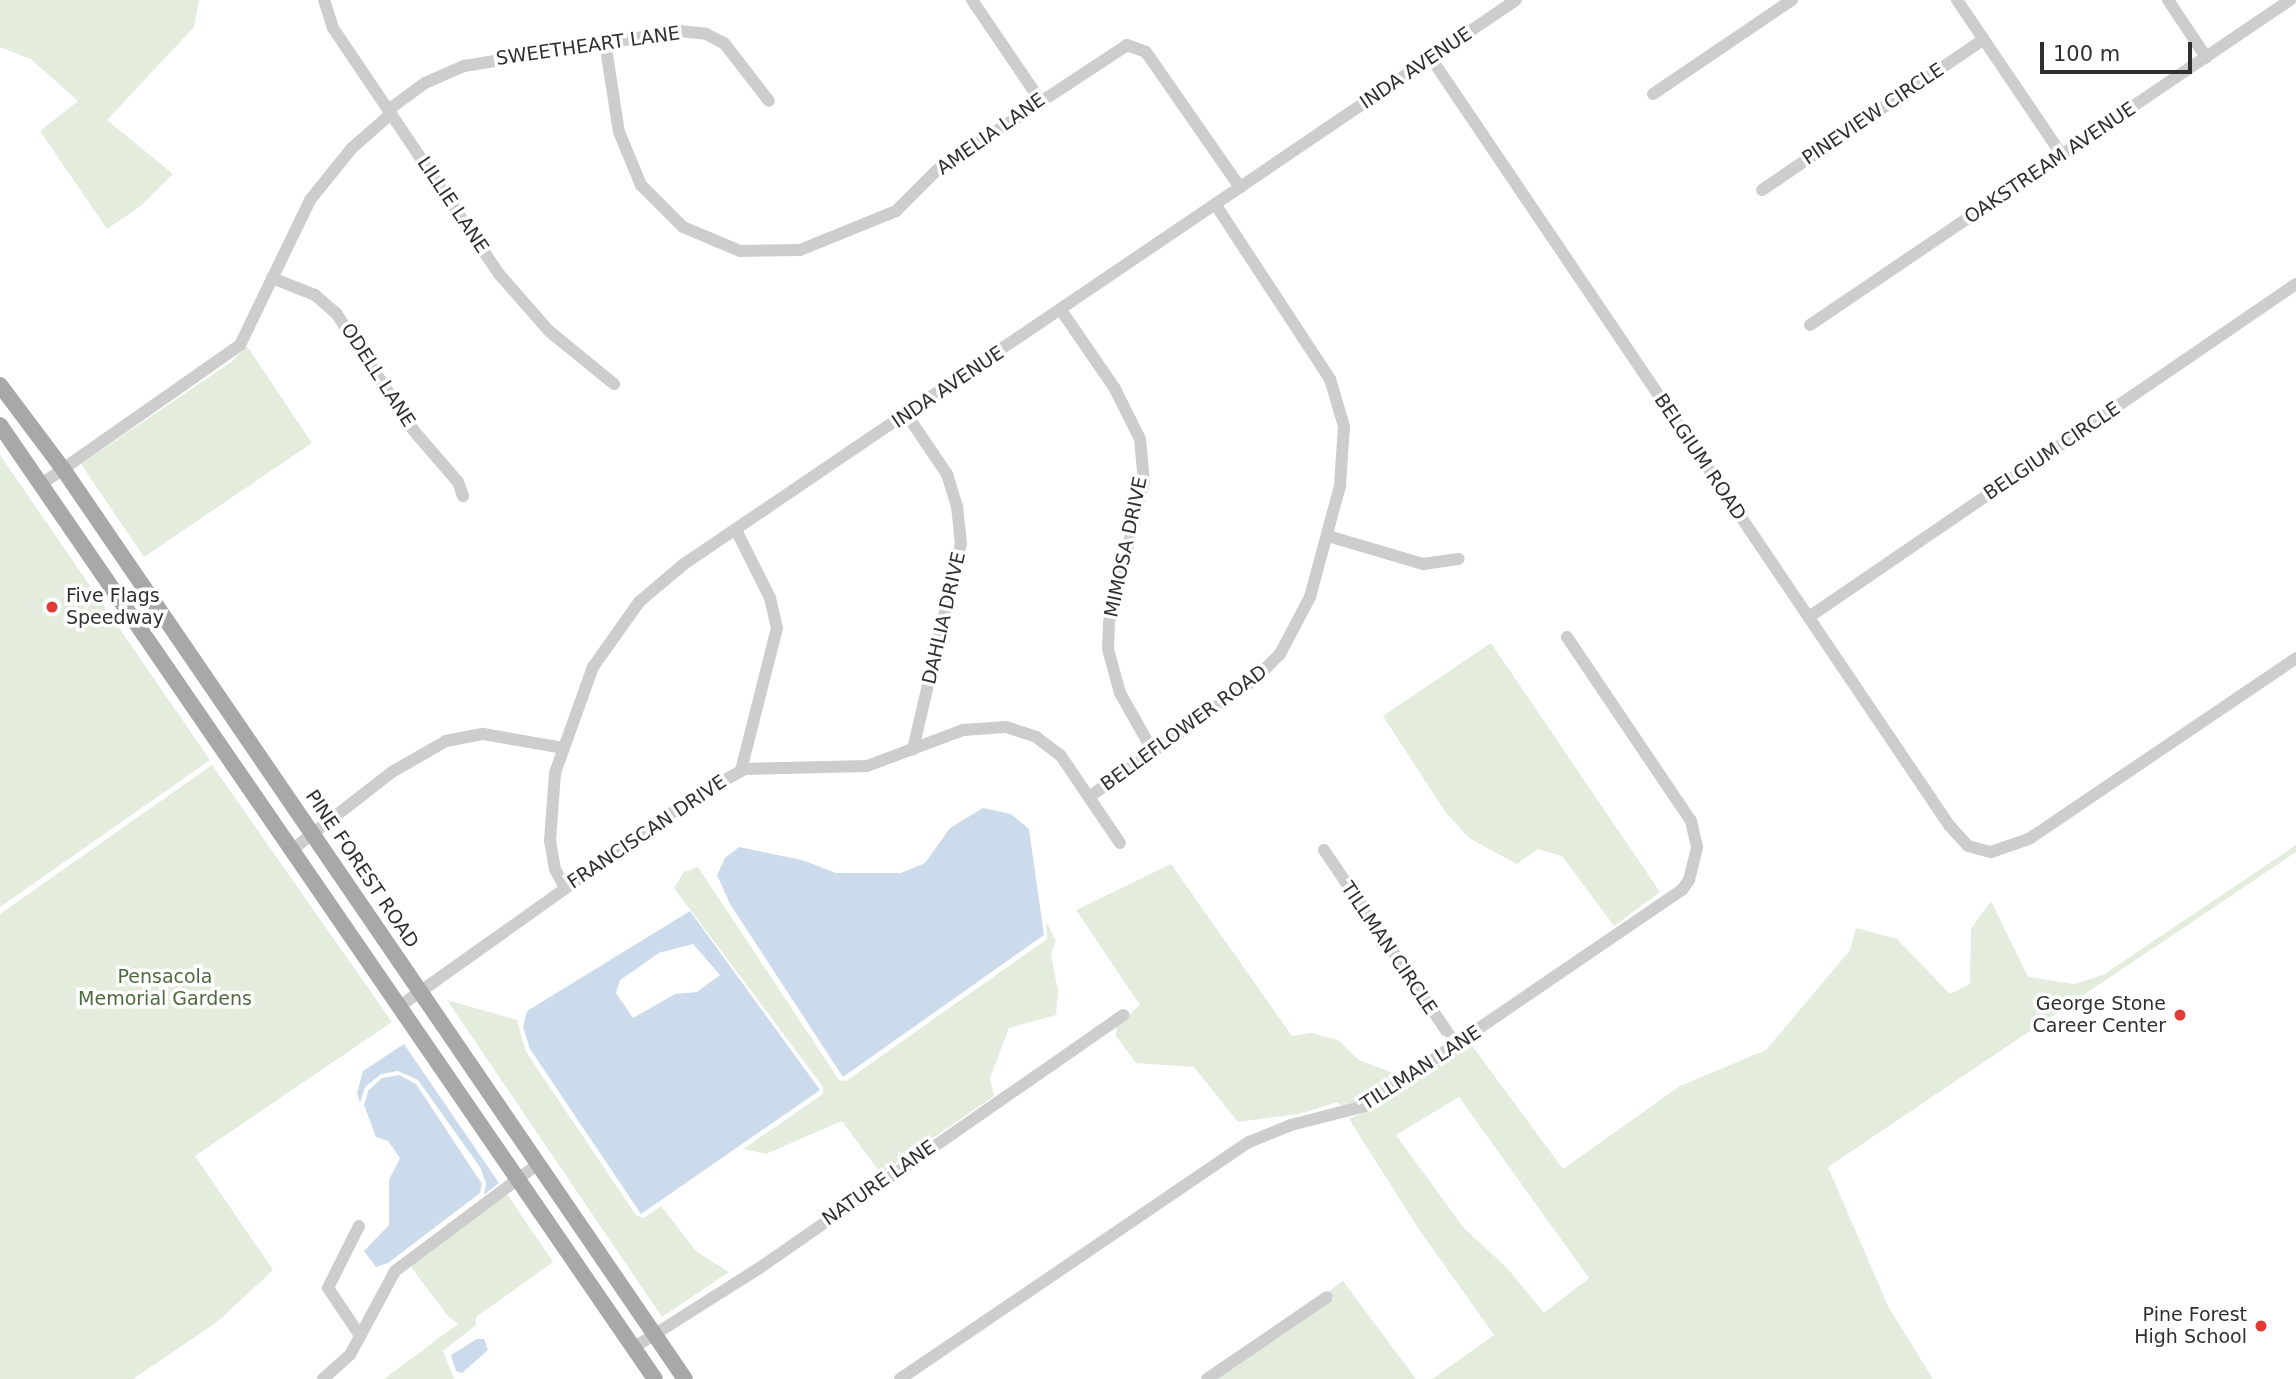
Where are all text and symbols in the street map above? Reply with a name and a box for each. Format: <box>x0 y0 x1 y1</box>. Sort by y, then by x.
street label: SWEETHEART LANE <box>495 22 681 70</box>
street label: INDA AVENUE <box>1356 22 1476 114</box>
scale bar <box>2044 28 2196 72</box>
text: 100 m <box>2053 42 2120 66</box>
street label: PINEVIEW CIRCLE <box>1798 58 1948 170</box>
street label: AMELIA LANE <box>933 88 1049 180</box>
street label: OAKSTREAM AVENUE <box>1960 97 2140 229</box>
street label: LILLIE LANE <box>412 153 494 257</box>
street label: ODELL LANE <box>336 319 420 431</box>
street label: INDA AVENUE <box>888 341 1008 433</box>
street label: BELGIUM ROAD <box>1649 389 1751 525</box>
street label: BELGIUM CIRCLE <box>1980 397 2124 505</box>
street label: MIMOSA DRIVE <box>1100 475 1152 619</box>
street label: DAHLIA DRIVE <box>918 550 970 686</box>
place label: Five Flags Speedway <box>66 585 164 629</box>
marker: Five Flags Speedway <box>44 599 60 615</box>
street label: BELLEFLOWER ROAD <box>1097 660 1271 796</box>
street label: FRANCISCAN DRIVE <box>563 770 731 894</box>
street label: PINE FOREST ROAD <box>301 786 423 952</box>
street label: TILLMAN CIRCLE <box>1336 877 1442 1019</box>
park label: Pensacola Memorial Gardens <box>78 966 252 1010</box>
place label: George Stone Career Center <box>2033 993 2166 1037</box>
marker: George Stone Career Center <box>2172 1007 2188 1023</box>
street label: TILLMAN LANE <box>1357 1021 1485 1115</box>
street label: NATURE LANE <box>818 1136 940 1230</box>
place label: Pine Forest High School <box>2134 1304 2247 1348</box>
marker: Pine Forest High School <box>2253 1318 2269 1334</box>

